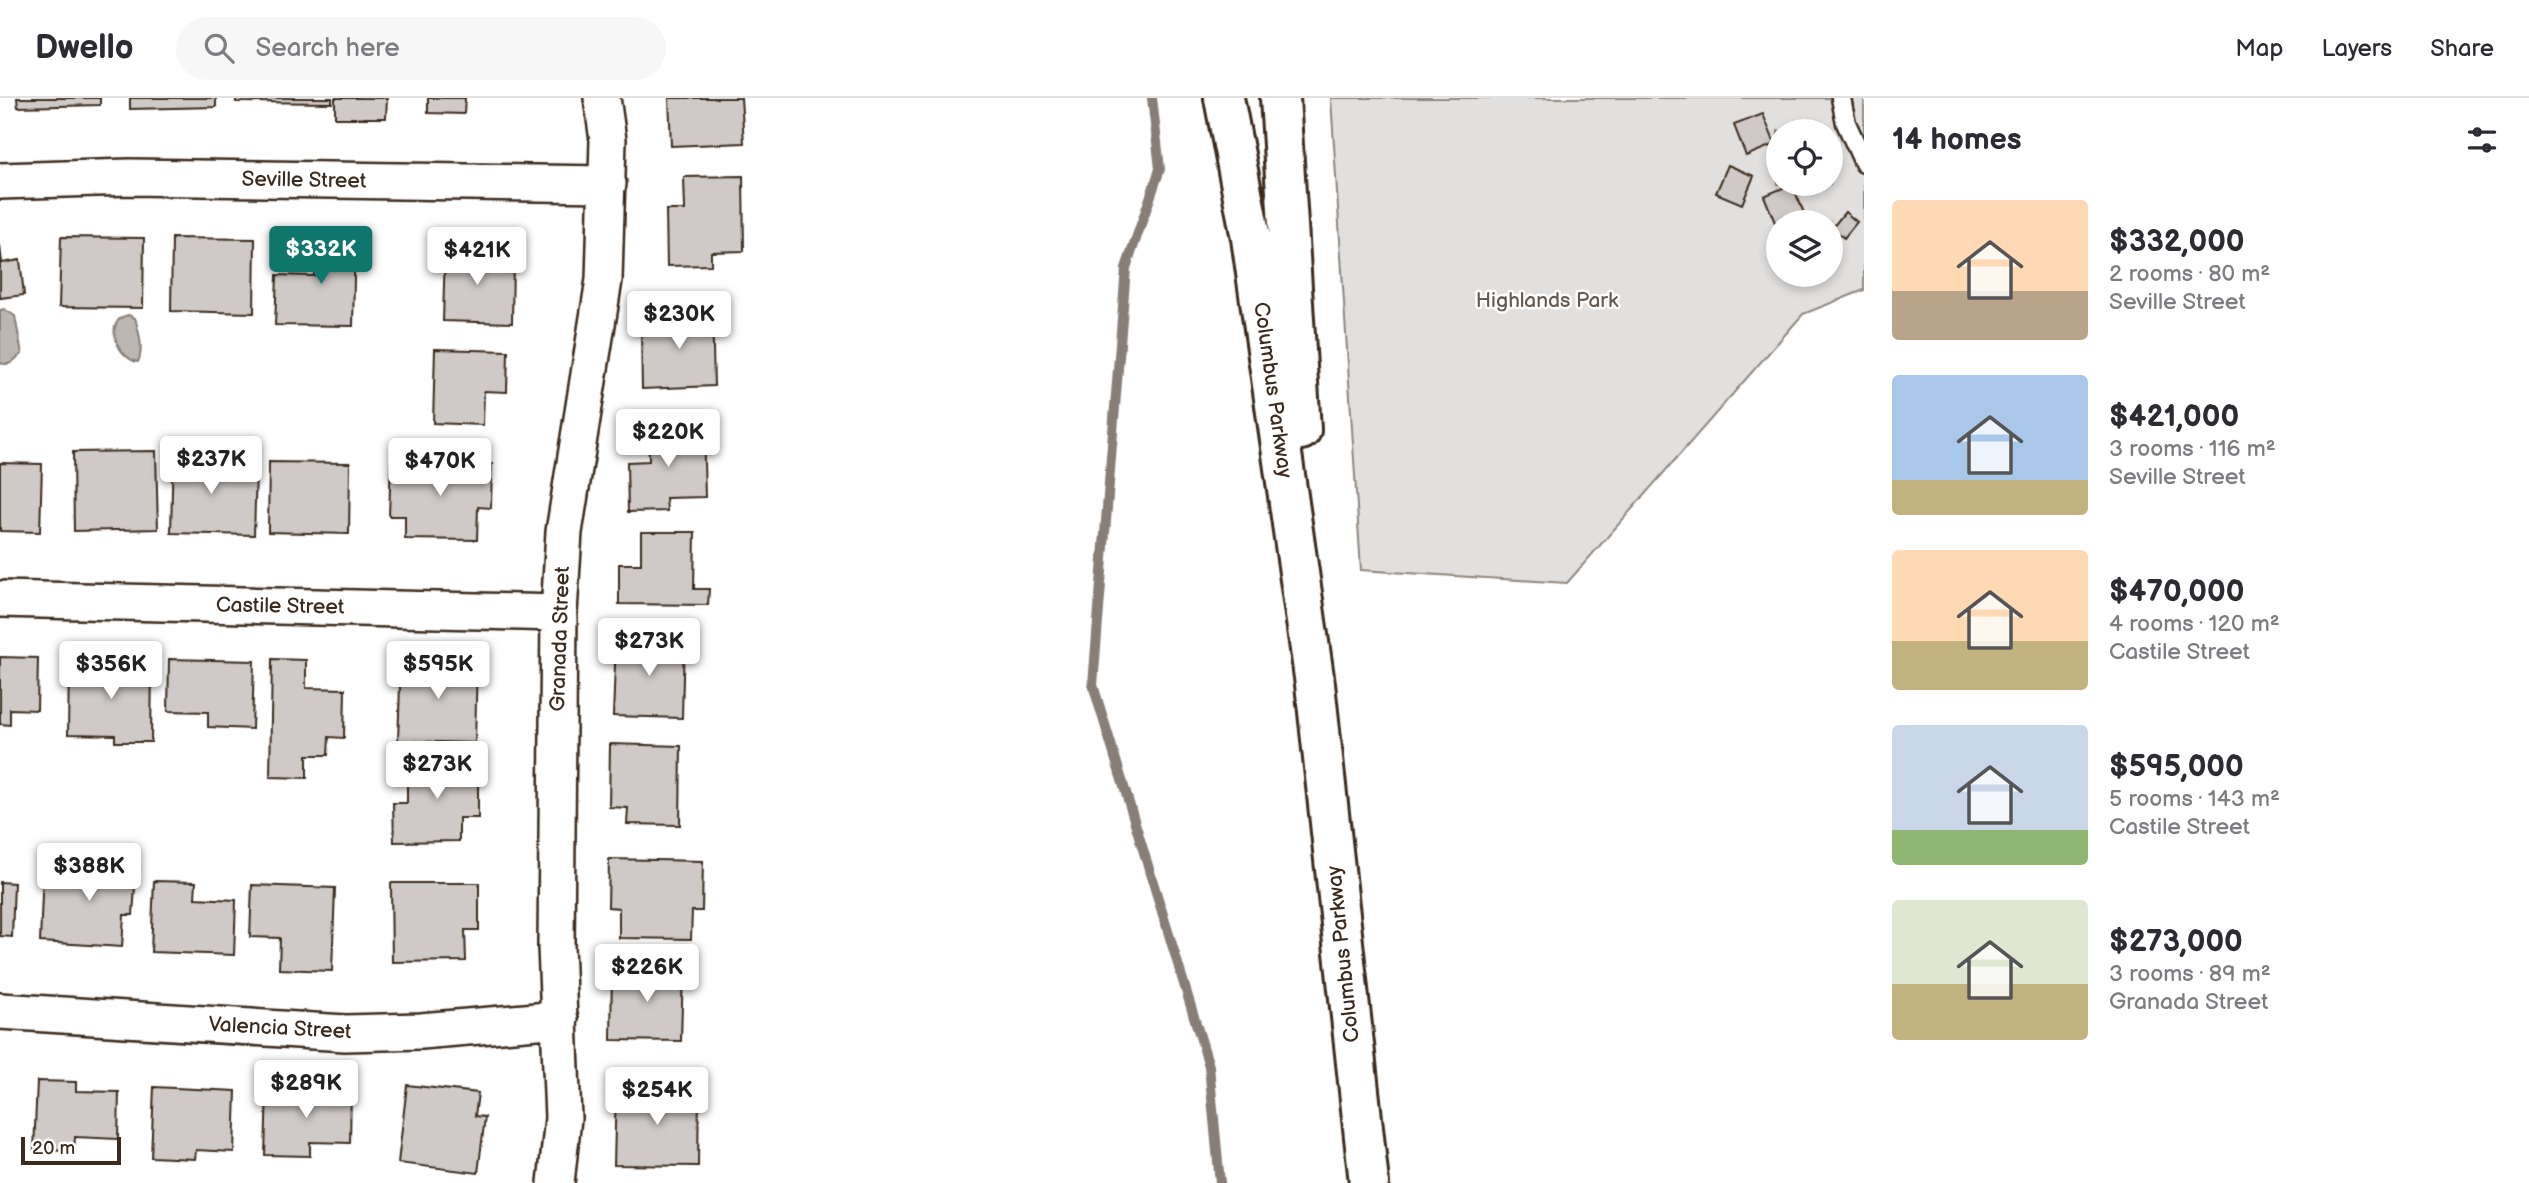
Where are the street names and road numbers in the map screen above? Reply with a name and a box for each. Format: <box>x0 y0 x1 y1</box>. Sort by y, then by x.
street label: Seville Street <box>241 166 367 194</box>
street label: Columbus Parkway <box>1248 300 1298 480</box>
street label: Granada Street <box>545 565 575 712</box>
street label: Castile Street <box>216 592 345 620</box>
street label: Columbus Parkway <box>1321 864 1365 1044</box>
street label: Valencia Street <box>208 1012 353 1044</box>

